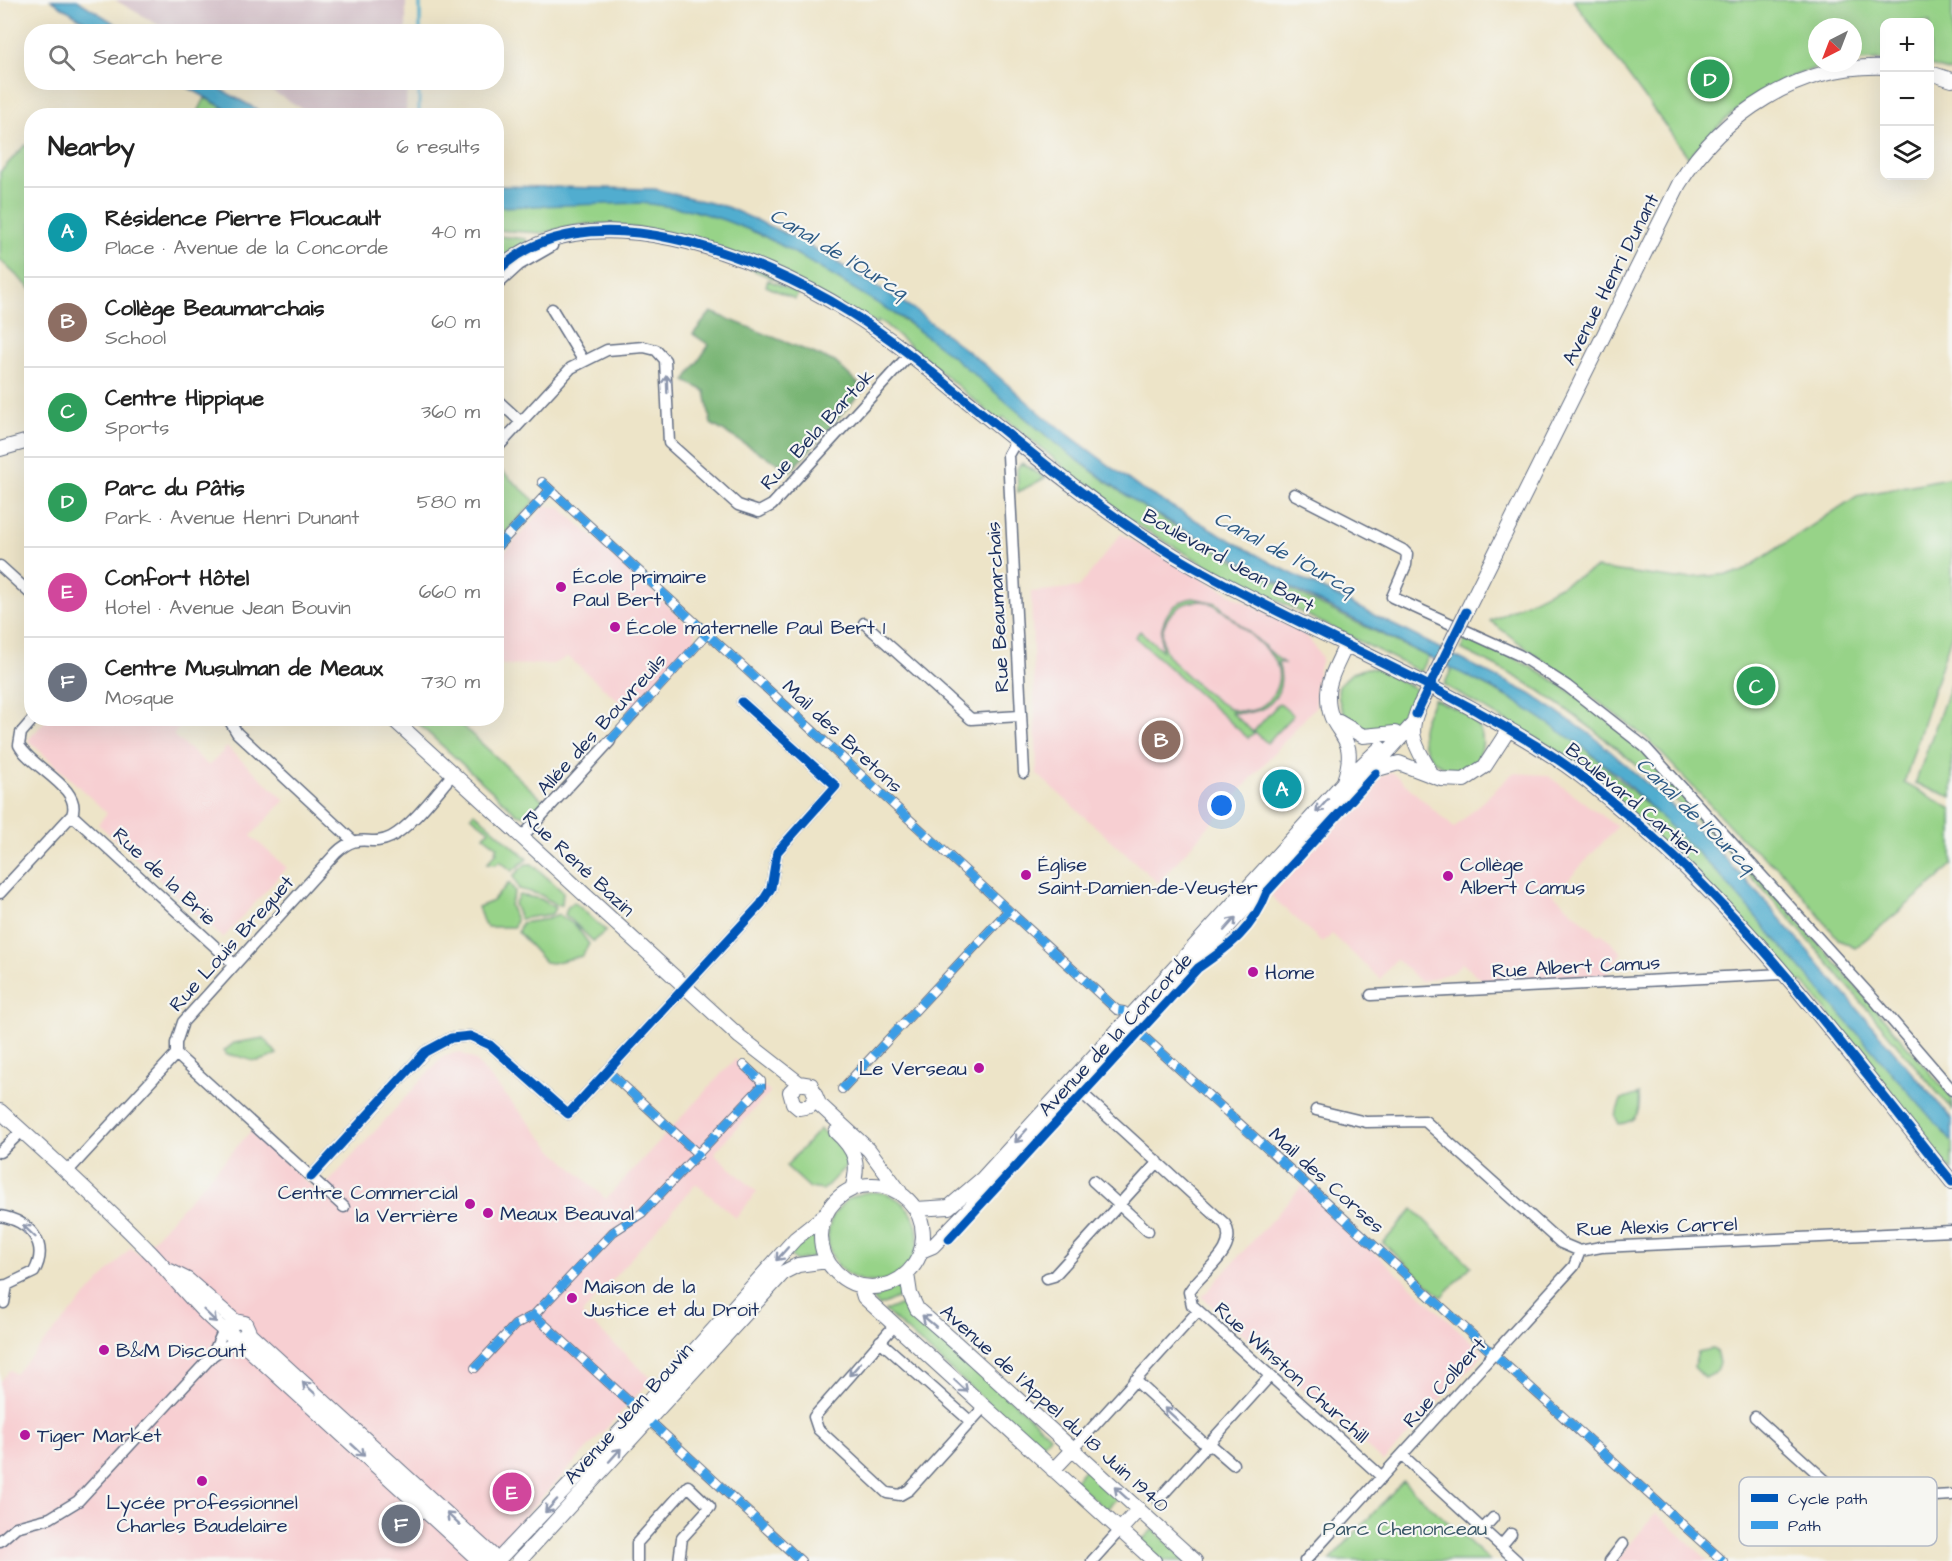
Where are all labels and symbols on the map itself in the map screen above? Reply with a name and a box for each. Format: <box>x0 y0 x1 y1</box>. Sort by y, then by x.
north arrow <box>1808 18 1862 72</box>
pin: D <box>1690 56 1730 101</box>
street label: Avenue Henri Dunant <box>1555 189 1666 370</box>
water label: Canal de l'Ourcq <box>764 201 914 307</box>
street label: Rue Bela Bartok <box>754 363 881 497</box>
one-way arrow <box>661 375 672 395</box>
street label: Boulevard Jean Bart <box>1138 502 1320 620</box>
water label: Canal de l'Ourcq <box>1209 504 1362 603</box>
street label: Rue Beaumarchais <box>980 521 1016 693</box>
place label: École primaire Paul Bert <box>573 563 707 614</box>
marker: École primaire Paul Bert <box>554 580 568 594</box>
place label: École maternelle Paul Bert 1 <box>627 614 886 642</box>
marker: École maternelle Paul Bert 1 <box>608 620 622 634</box>
street label: Allée des Bouvreuils <box>530 648 673 802</box>
pin: C <box>1736 664 1776 708</box>
street label: Mail des Bretons <box>776 673 909 800</box>
pin: B <box>1142 718 1180 762</box>
street label: Boulevard Cartier <box>1559 736 1706 865</box>
water label: Canal de l'Ourcq <box>1629 751 1763 881</box>
pin: A <box>1262 766 1302 812</box>
your location <box>1207 791 1236 820</box>
one-way arrow <box>1315 799 1329 814</box>
street label: Rue René Bazin <box>516 804 641 923</box>
street label: Rue de la Brie <box>106 821 223 932</box>
place label: Église Saint-Damien-de-Veuster <box>1038 851 1258 902</box>
place label: Collège Albert Camus <box>1460 851 1585 902</box>
marker: Église Saint-Damien-de-Veuster <box>1019 868 1033 882</box>
street label: Rue Louis Breguet <box>163 869 301 1019</box>
marker: Collège Albert Camus <box>1441 869 1455 883</box>
one-way arrow <box>1223 916 1237 931</box>
street label: Avenue de la Concorde <box>1032 946 1199 1123</box>
street label: Rue Albert Camus <box>1491 949 1661 985</box>
place label: Home <box>1265 959 1315 987</box>
marker: Home <box>1246 965 1260 979</box>
place label: Le Verseau <box>859 1055 967 1083</box>
marker: Le Verseau <box>972 1061 986 1075</box>
street label: Mail des Corses <box>1262 1121 1390 1240</box>
one-way arrow <box>1014 1129 1028 1144</box>
place label: Centre Commercial la Verrière <box>278 1179 458 1230</box>
marker: Centre Commercial la Verrière <box>463 1197 477 1211</box>
place label: Meaux Beauval <box>500 1200 634 1228</box>
marker: Meaux Beauval <box>481 1206 495 1220</box>
street label: Rue Alexis Carrel <box>1576 1210 1738 1244</box>
one-way arrow <box>22 1224 37 1239</box>
one-way arrow <box>775 1246 789 1261</box>
place label: Maison de la Justice et du Droit <box>584 1273 759 1324</box>
marker: Maison de la Justice et du Droit <box>565 1291 579 1305</box>
street label: Rue Winston Churchill <box>1208 1296 1375 1450</box>
street label: Avenue de l'Appel du 18 Juin 1940 <box>934 1298 1175 1520</box>
one-way arrow <box>203 1308 218 1323</box>
one-way arrow <box>922 1314 937 1328</box>
street label: Rue Colbert <box>1397 1331 1493 1434</box>
place label: B&M Discount <box>116 1337 246 1365</box>
street label: Avenue Jean Bouvin <box>558 1337 700 1491</box>
marker: B&M Discount <box>97 1343 111 1357</box>
one-way arrow <box>848 1361 862 1376</box>
one-way arrow <box>953 1379 968 1393</box>
one-way arrow <box>301 1381 316 1395</box>
one-way arrow <box>1164 1407 1179 1421</box>
place label: Tiger Market <box>37 1422 162 1451</box>
marker: Tiger Market <box>18 1428 32 1442</box>
one-way arrow <box>351 1443 366 1457</box>
one-way arrow <box>608 1448 622 1463</box>
pin: E <box>492 1470 532 1514</box>
marker: Lycée professionnel Charles Baudelaire <box>195 1474 209 1488</box>
legend <box>1739 1477 1937 1546</box>
one-way arrow <box>1114 1486 1129 1500</box>
text: Cycle path <box>1788 1488 1867 1511</box>
place label: Lycée professionnel Charles Baudelaire <box>106 1489 298 1540</box>
one-way arrow <box>544 1498 558 1513</box>
pin: F <box>382 1502 420 1546</box>
one-way arrow <box>446 1512 461 1526</box>
park label: Parc Chenonceau <box>1323 1515 1487 1543</box>
text: Path <box>1788 1515 1821 1537</box>

